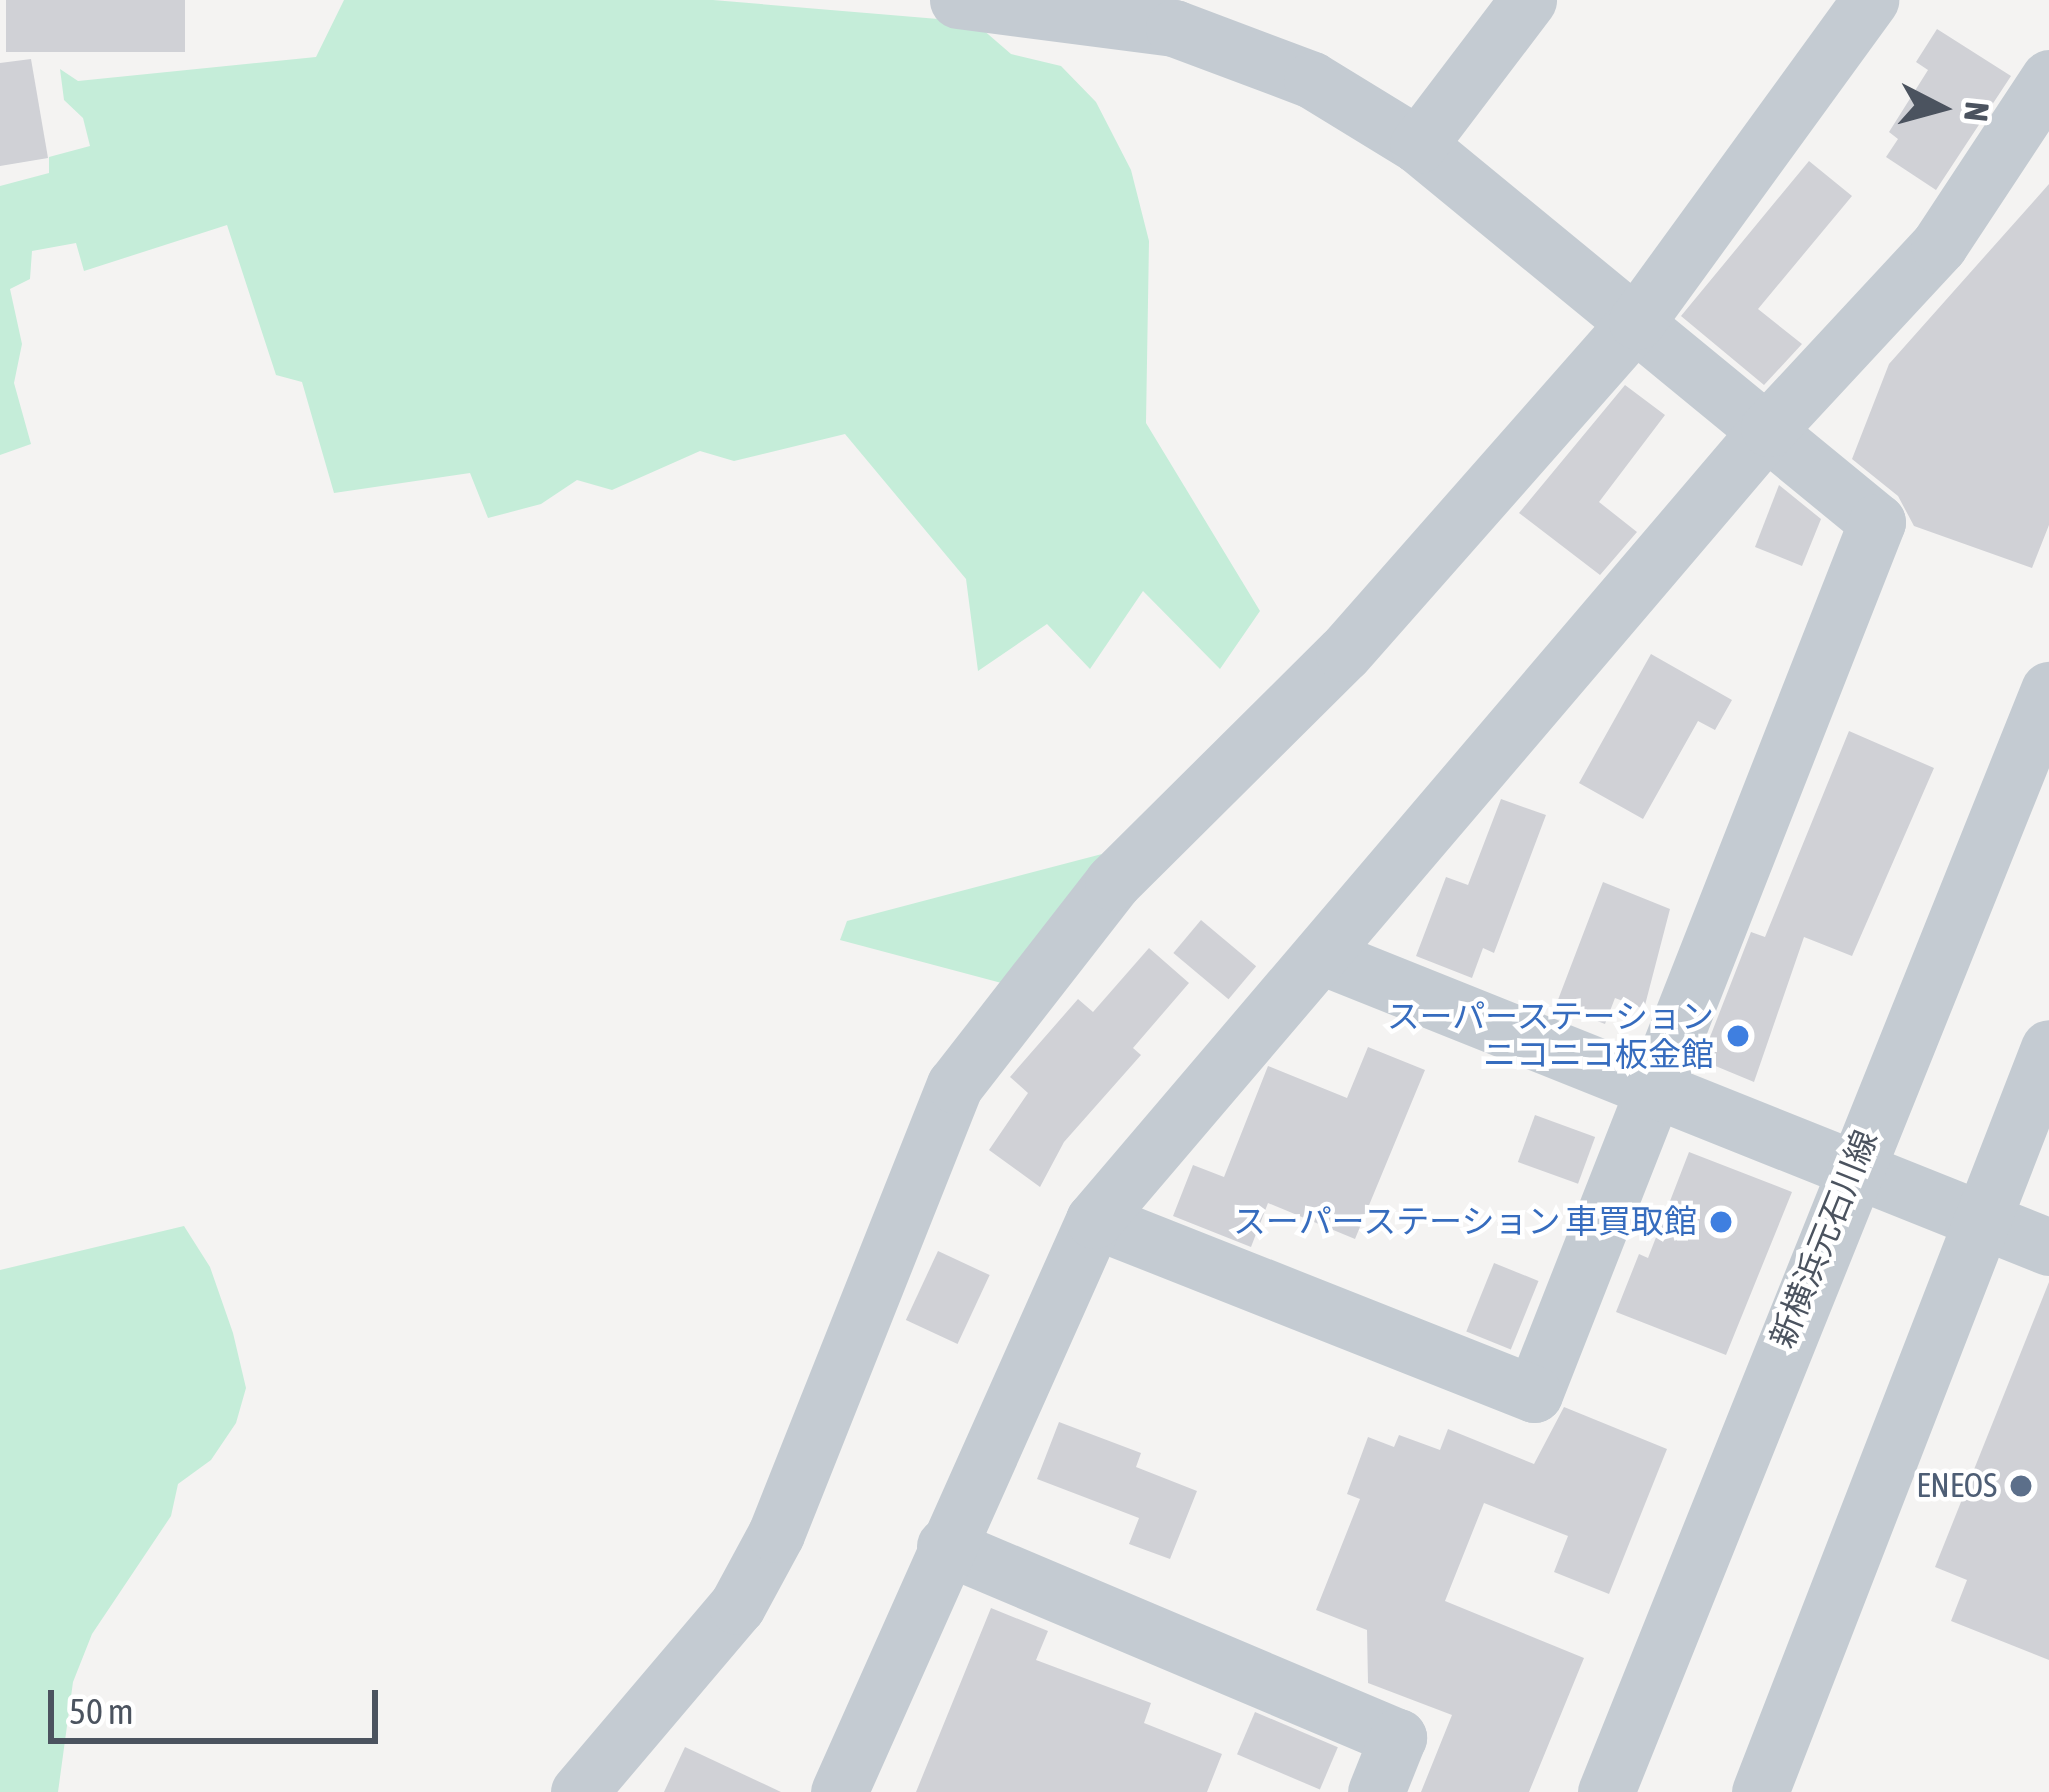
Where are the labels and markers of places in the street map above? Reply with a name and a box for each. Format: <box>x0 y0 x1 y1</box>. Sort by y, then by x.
place label: スーパーステーション ニコニコ板金館 <box>1384 997 1714 1075</box>
marker: スーパーステーション ニコニコ板金館 <box>1725 1023 1751 1049</box>
place label: スーパーステーション 車買取館 <box>1230 1202 1697 1242</box>
marker: スーパーステーション 車買取館 <box>1708 1209 1734 1235</box>
place label: ENEOS <box>1916 1466 1997 1506</box>
marker: ENEOS <box>2008 1473 2034 1499</box>

